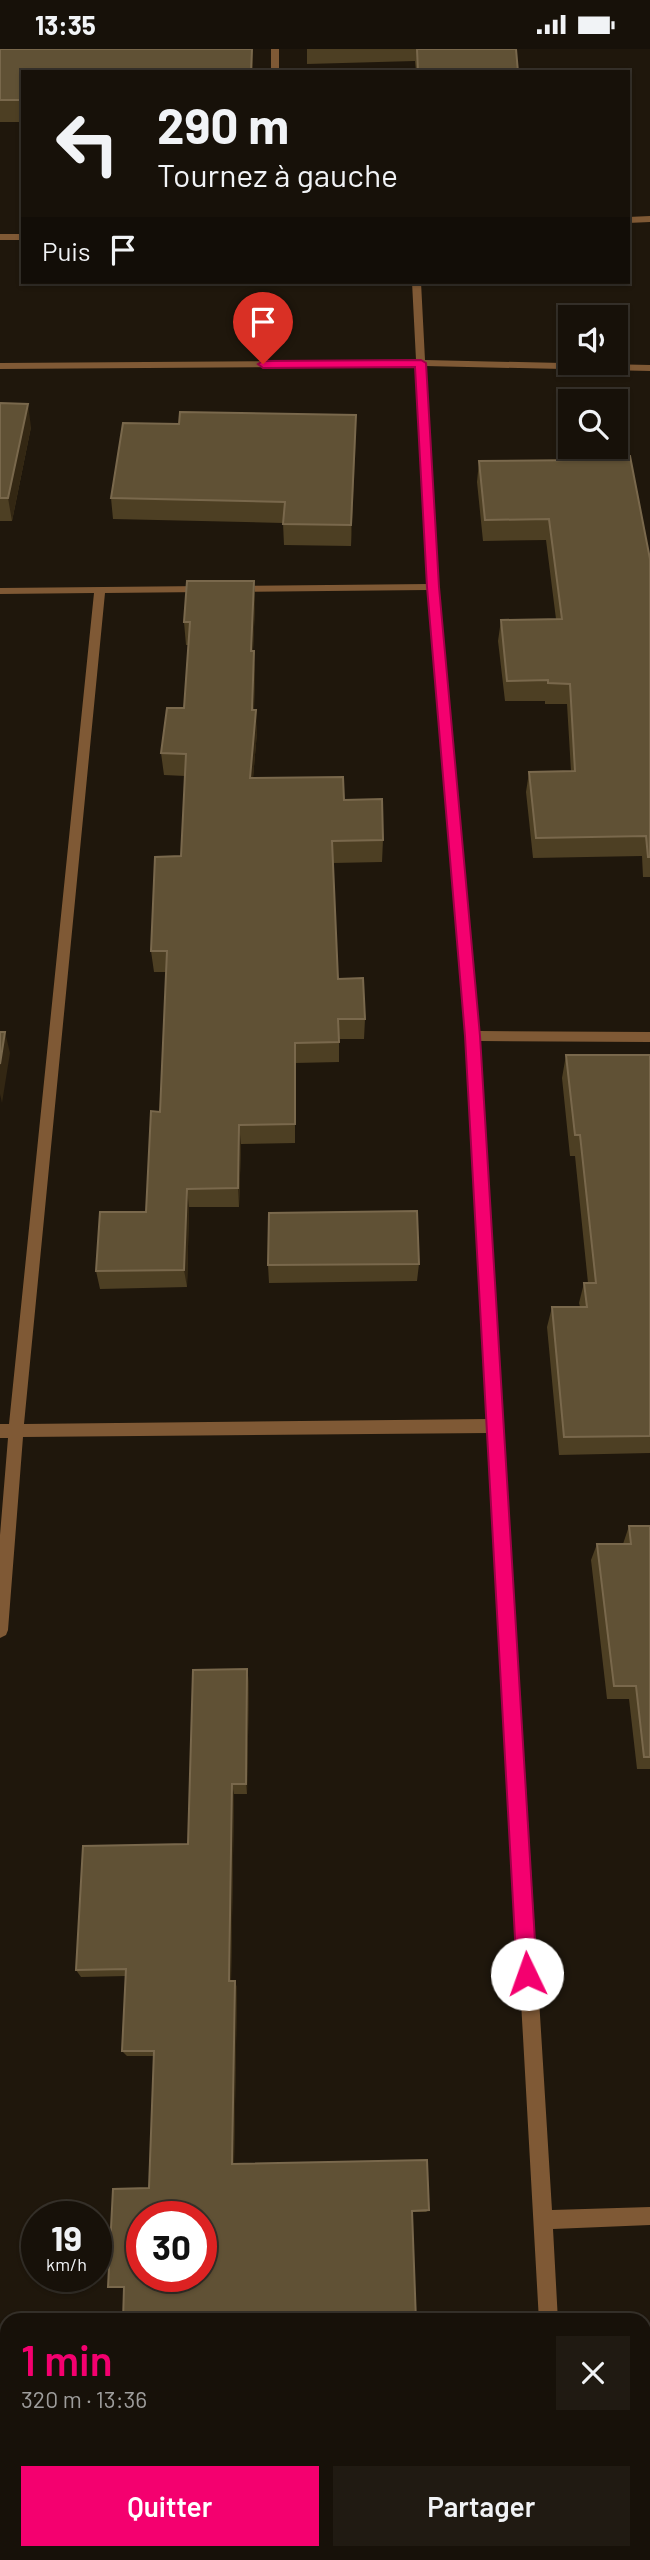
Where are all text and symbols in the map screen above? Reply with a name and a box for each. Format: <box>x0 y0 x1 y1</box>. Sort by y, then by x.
text: 13:35 <box>35 9 96 40</box>
text: 290 m <box>157 95 289 154</box>
icon: left <box>42 98 133 189</box>
text: Tournez à gauche <box>157 155 398 193</box>
icon: arrive <box>104 231 142 269</box>
text: Puis <box>42 235 90 266</box>
pin <box>233 292 293 364</box>
icon: arrive <box>244 303 282 341</box>
map controls <box>558 305 628 459</box>
button: sound <box>558 305 628 375</box>
button: search <box>558 389 628 459</box>
position arrow <box>490 1937 564 2011</box>
speed limit sign: 30 <box>126 2201 217 2292</box>
text: 19 <box>51 2216 82 2258</box>
text: km/h <box>46 2253 87 2275</box>
text: 1 min <box>21 2334 113 2384</box>
button: close <box>556 2336 630 2410</box>
text: 320 m · 13:36 <box>21 2385 147 2413</box>
button: Quitter <box>21 2466 319 2546</box>
button: Partager <box>333 2466 630 2546</box>

